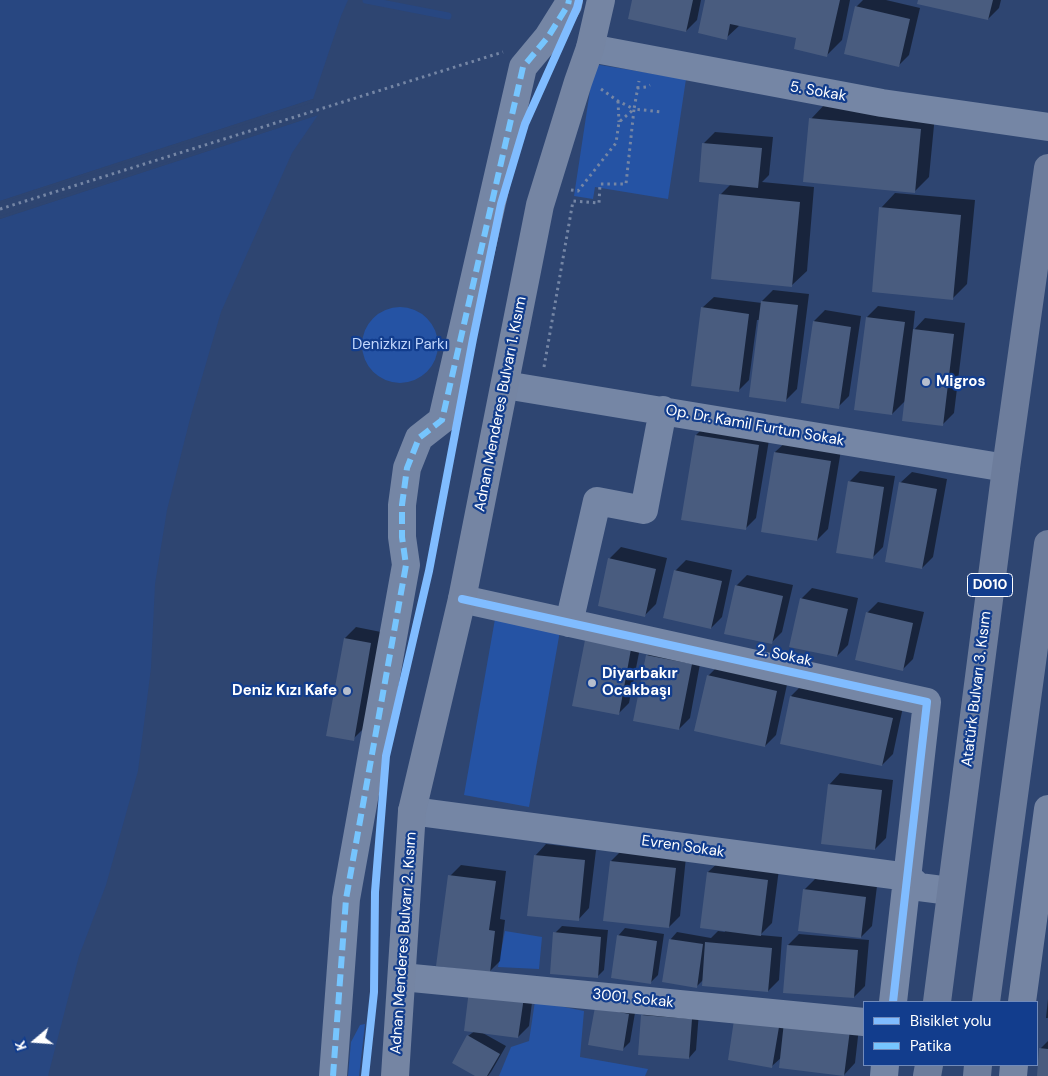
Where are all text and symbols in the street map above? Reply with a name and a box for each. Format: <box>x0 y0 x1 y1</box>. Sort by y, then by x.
street label: 5. Sokak <box>788 78 848 106</box>
street label: Adnan Menderes Bulvarı 1. Kısım <box>471 295 531 513</box>
park label: Denizkızı Parkı <box>352 336 448 354</box>
place label: Migros <box>936 373 985 391</box>
marker: Migros <box>920 376 932 388</box>
street label: Op. Dr. Kamil Furtun Sokak <box>664 401 846 451</box>
road number: D010 <box>968 574 1012 596</box>
street label: Atatürk Bulvarı 3. Kısım <box>959 610 995 768</box>
street label: 2. Sokak <box>755 641 813 671</box>
place label: Diyarbakır Ocakbaşı <box>602 665 678 700</box>
marker: Diyarbakır Ocakbaşı <box>586 677 598 689</box>
place label: Deniz Kızı Kafe <box>232 682 337 700</box>
marker: Deniz Kızı Kafe <box>341 685 353 697</box>
street label: Adnan Menderes Bulvarı 2. Kısım <box>387 831 421 1055</box>
street label: Evren Sokak <box>640 832 726 862</box>
street label: 3001. Sokak <box>591 986 675 1012</box>
legend <box>863 1001 1038 1066</box>
text: Bisiklet yolu <box>910 1011 991 1031</box>
north arrow <box>10 1016 60 1066</box>
text: Patika <box>910 1036 951 1056</box>
text: K <box>11 1039 31 1053</box>

